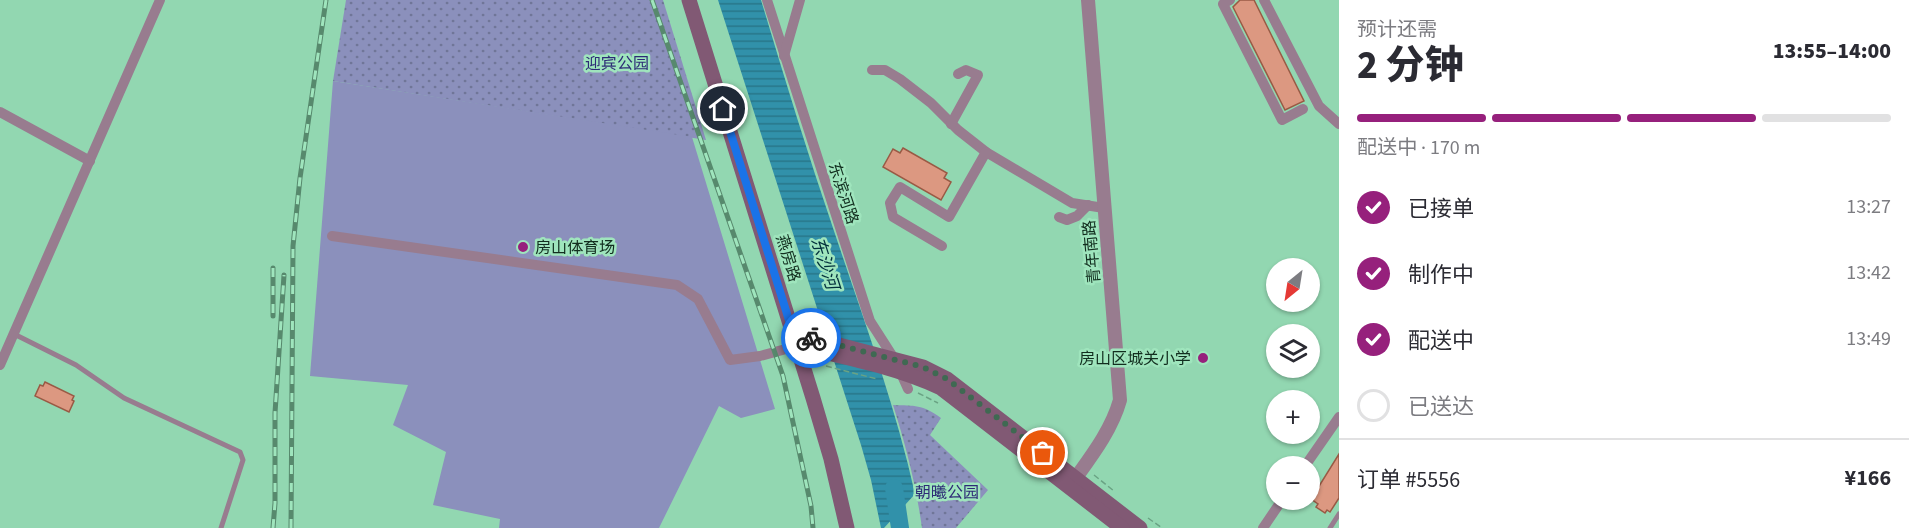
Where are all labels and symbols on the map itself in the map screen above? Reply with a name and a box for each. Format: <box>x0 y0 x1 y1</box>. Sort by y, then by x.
park label: 迎宾公园 <box>585 53 649 75</box>
pin <box>697 83 748 134</box>
street label: 东滨河路 <box>823 159 863 227</box>
street label: 青年南路 <box>1078 219 1106 285</box>
street label: 燕房路 <box>771 232 806 284</box>
water label: 东沙河 <box>804 234 846 296</box>
place label: 房山体育场 <box>535 237 615 259</box>
marker: 房山体育场 <box>516 240 530 254</box>
north arrow <box>1266 258 1320 312</box>
courier <box>781 308 841 368</box>
place label: 房山区城关小学 <box>1079 348 1191 370</box>
marker: 房山区城关小学 <box>1196 351 1210 365</box>
pin <box>1017 427 1068 478</box>
park label: 朝曦公园 <box>915 482 979 504</box>

